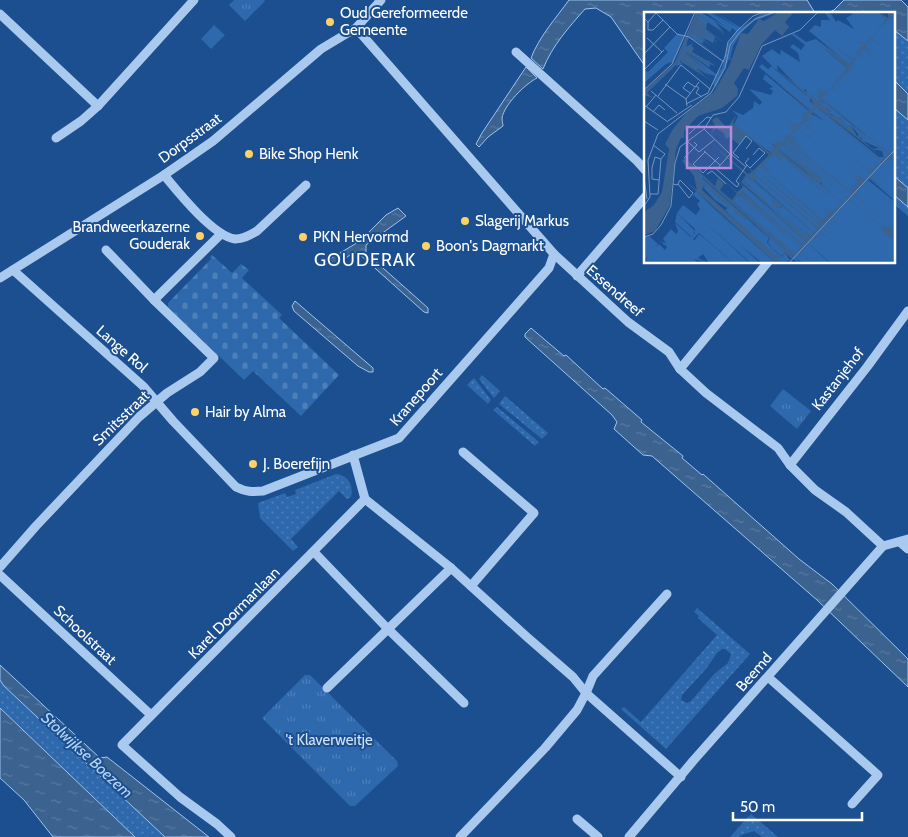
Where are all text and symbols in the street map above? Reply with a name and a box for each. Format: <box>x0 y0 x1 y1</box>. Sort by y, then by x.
place label: Oud Gereformeerde Gemeente <box>340 4 468 39</box>
inset map <box>644 12 896 264</box>
marker: Oud Gereformeerde Gemeente <box>324 16 336 28</box>
street label: Dorpsstraat <box>155 109 225 167</box>
place label: Bike Shop Henk <box>259 145 359 163</box>
marker: Bike Shop Henk <box>243 148 255 160</box>
place label: Slagerij Markus <box>475 212 569 230</box>
marker: Slagerij Markus <box>459 215 471 227</box>
place label: Brandweerkazerne Gouderak <box>72 218 190 253</box>
place label: PKN Hervormd <box>313 228 409 246</box>
marker: Brandweerkazerne Gouderak <box>194 230 206 242</box>
marker: PKN Hervormd <box>297 231 309 243</box>
place label: Boon's Dagmarkt <box>436 237 544 255</box>
marker: Boon's Dagmarkt <box>420 240 432 252</box>
district label: GOUDERAK <box>314 249 416 271</box>
street label: Essendreef <box>583 261 647 321</box>
street label: Lange Rol <box>93 322 152 376</box>
street label: Kastanjehof <box>808 344 868 414</box>
street label: Kranepoort <box>386 364 446 430</box>
street label: Smitsstraat <box>89 387 153 449</box>
place label: Hair by Alma <box>205 403 287 421</box>
marker: Hair by Alma <box>189 406 201 418</box>
place label: J. Boerefijn <box>262 455 330 473</box>
marker: J. Boerefijn <box>247 458 259 470</box>
street label: Karel Doormanlaan <box>185 564 283 662</box>
street label: Schoolstraat <box>50 601 120 669</box>
street label: Beemd <box>732 649 776 695</box>
water label: Stolwijkse Boezem <box>37 708 137 802</box>
park label: 't Klaverweitje <box>285 731 373 749</box>
scale bar <box>733 790 862 822</box>
text: 50 m <box>740 798 775 816</box>

